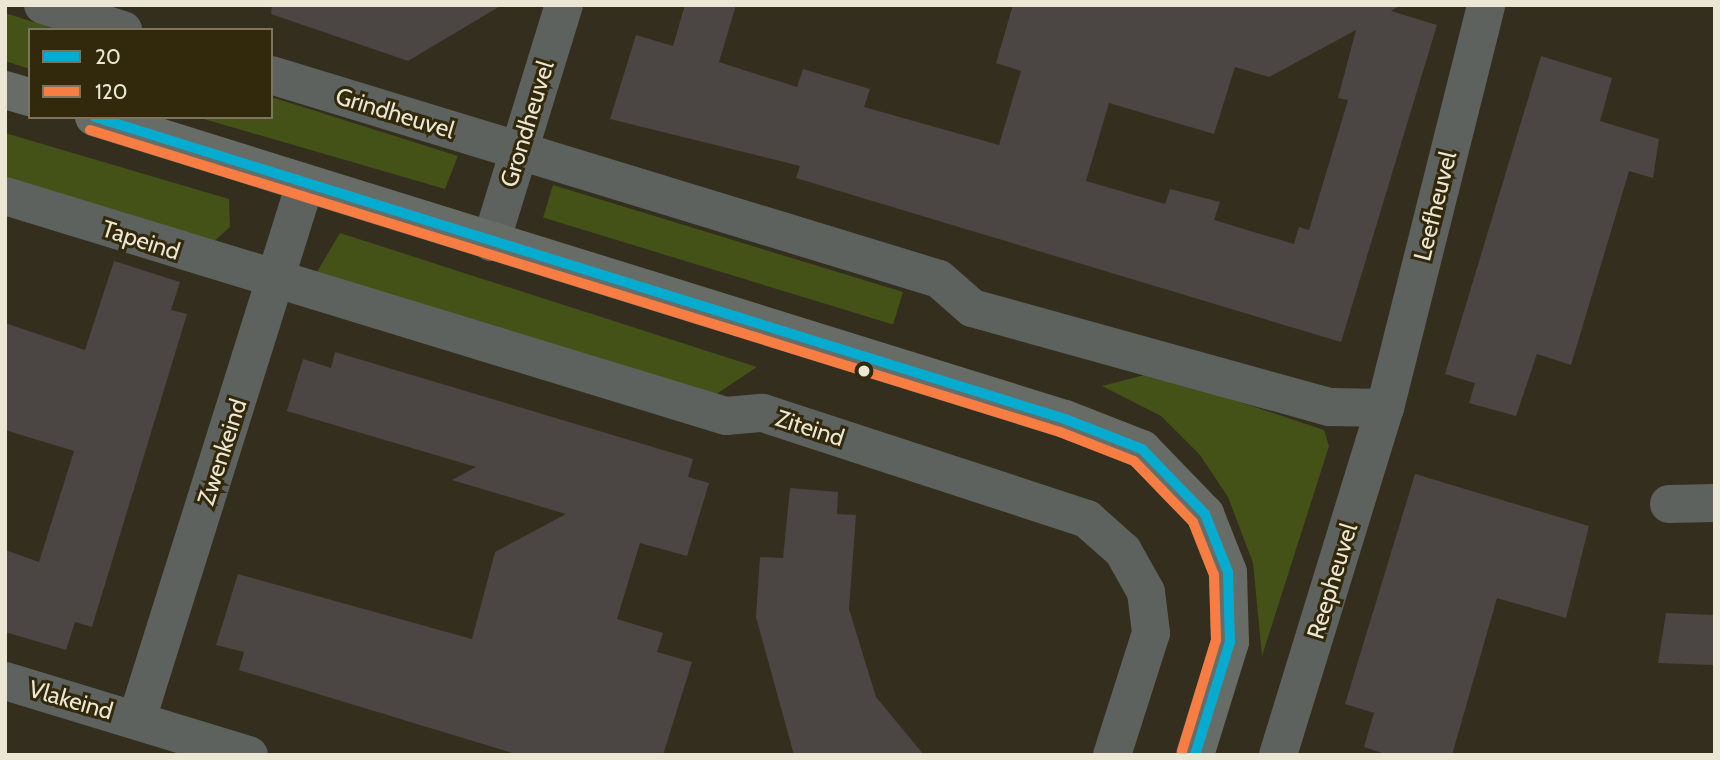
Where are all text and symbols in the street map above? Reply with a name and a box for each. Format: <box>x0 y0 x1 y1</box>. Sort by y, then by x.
legend <box>28 28 273 119</box>
text: 20 <box>95 44 121 69</box>
street label: Grondheuvel <box>494 57 560 191</box>
text: 120 <box>95 79 128 104</box>
street label: Grindheuvel <box>332 81 458 145</box>
street label: Leefheuvel <box>1408 148 1462 264</box>
street label: Tapeind <box>98 214 184 266</box>
unlabelled marker <box>857 364 871 378</box>
street label: Zwenkeind <box>191 395 253 509</box>
street label: Ziteind <box>772 403 848 453</box>
street label: Reepheuvel <box>1301 520 1363 642</box>
street label: Vlakeind <box>26 674 116 726</box>

